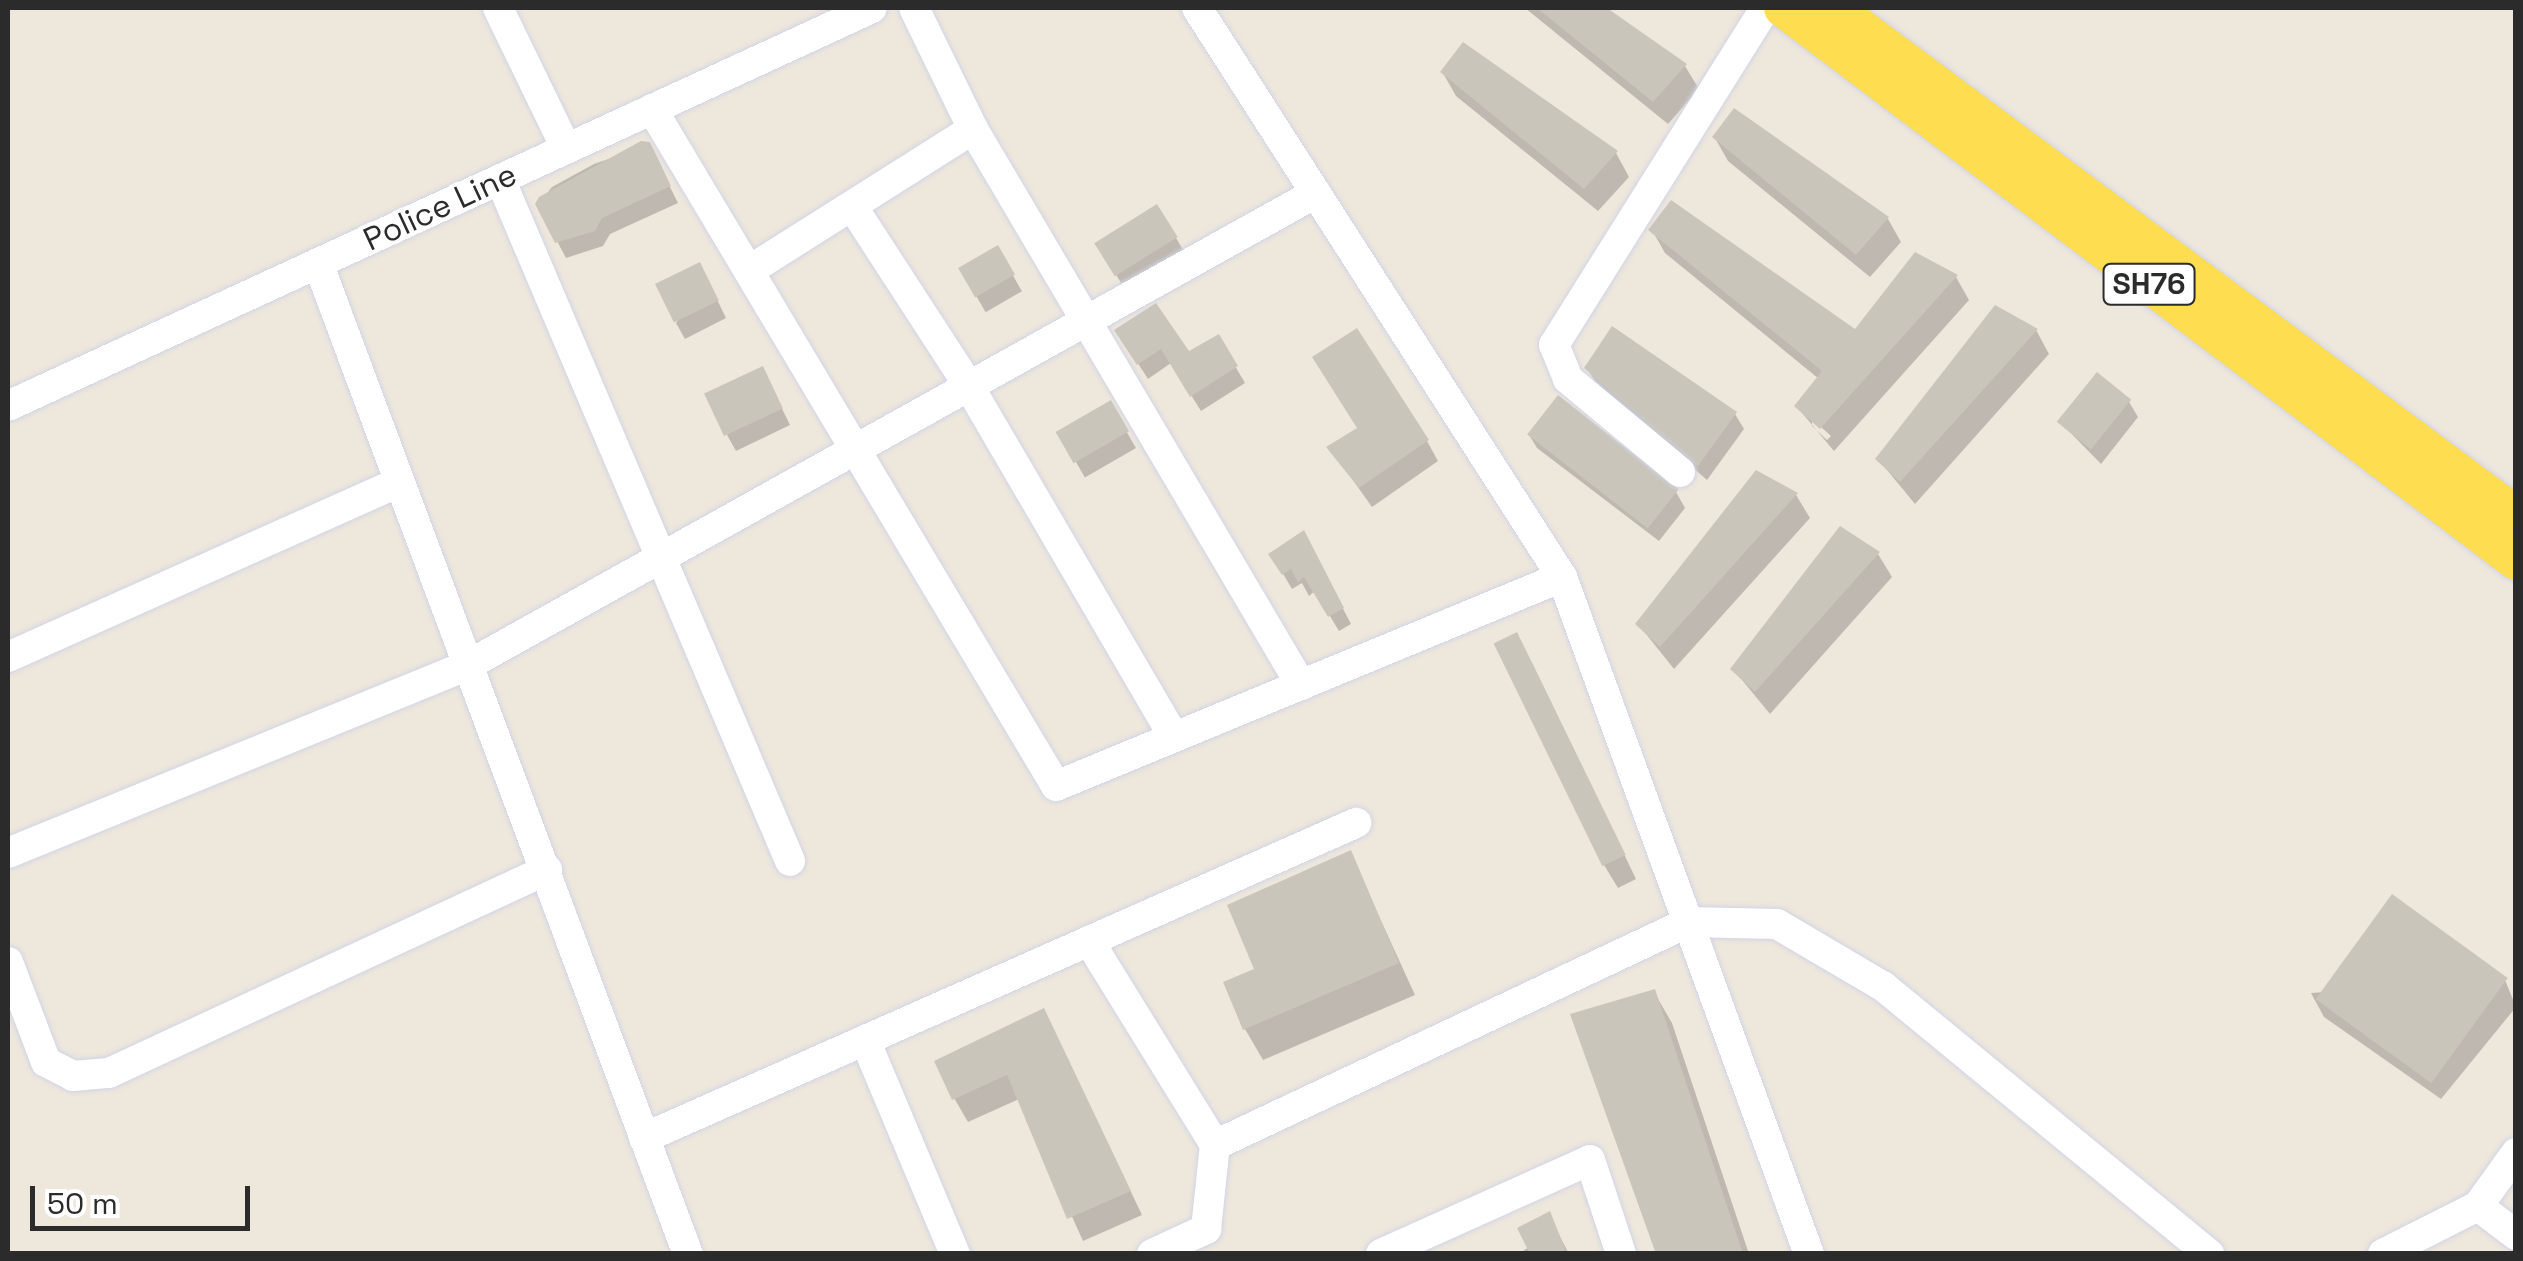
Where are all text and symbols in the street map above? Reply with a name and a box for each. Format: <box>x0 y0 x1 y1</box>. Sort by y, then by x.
street label: Police Line <box>357 155 523 259</box>
road number: SH76 <box>2102 259 2196 309</box>
scale bar <box>35 1166 255 1228</box>
text: 50 m <box>47 1184 118 1223</box>

